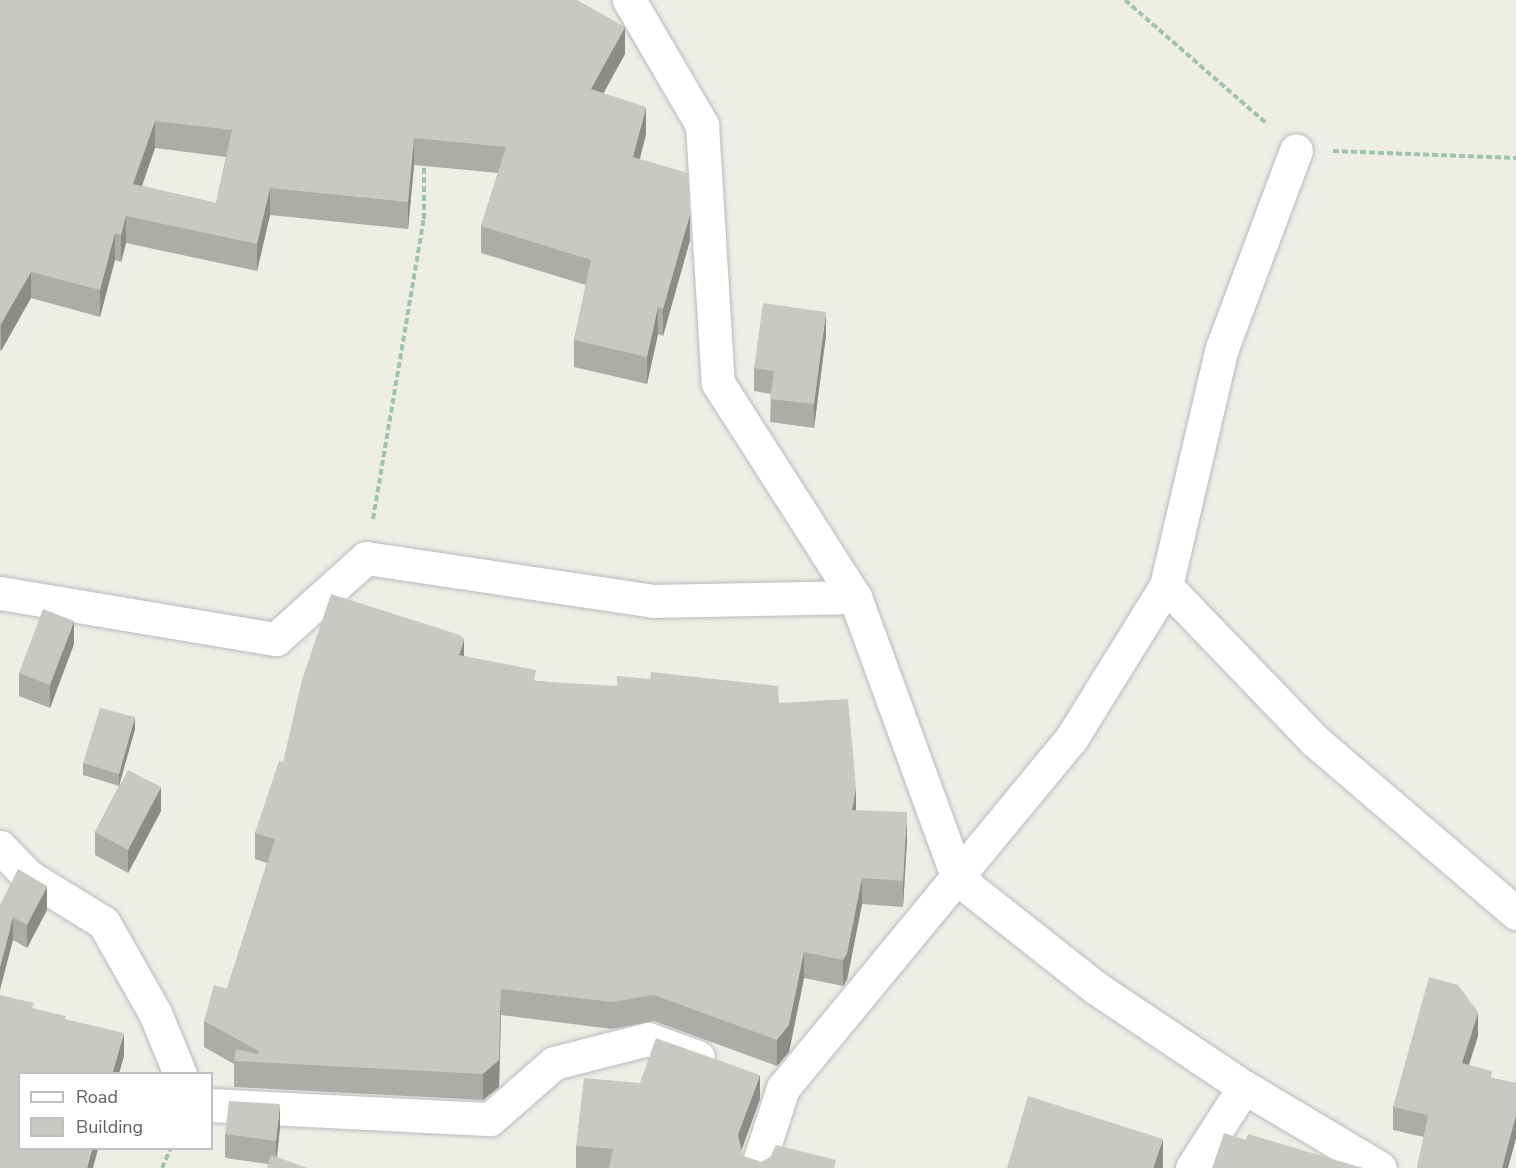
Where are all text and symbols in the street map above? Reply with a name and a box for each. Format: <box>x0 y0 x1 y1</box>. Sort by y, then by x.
legend <box>18 1072 213 1150</box>
text: Road <box>76 1085 118 1109</box>
text: Building <box>76 1115 143 1139</box>

